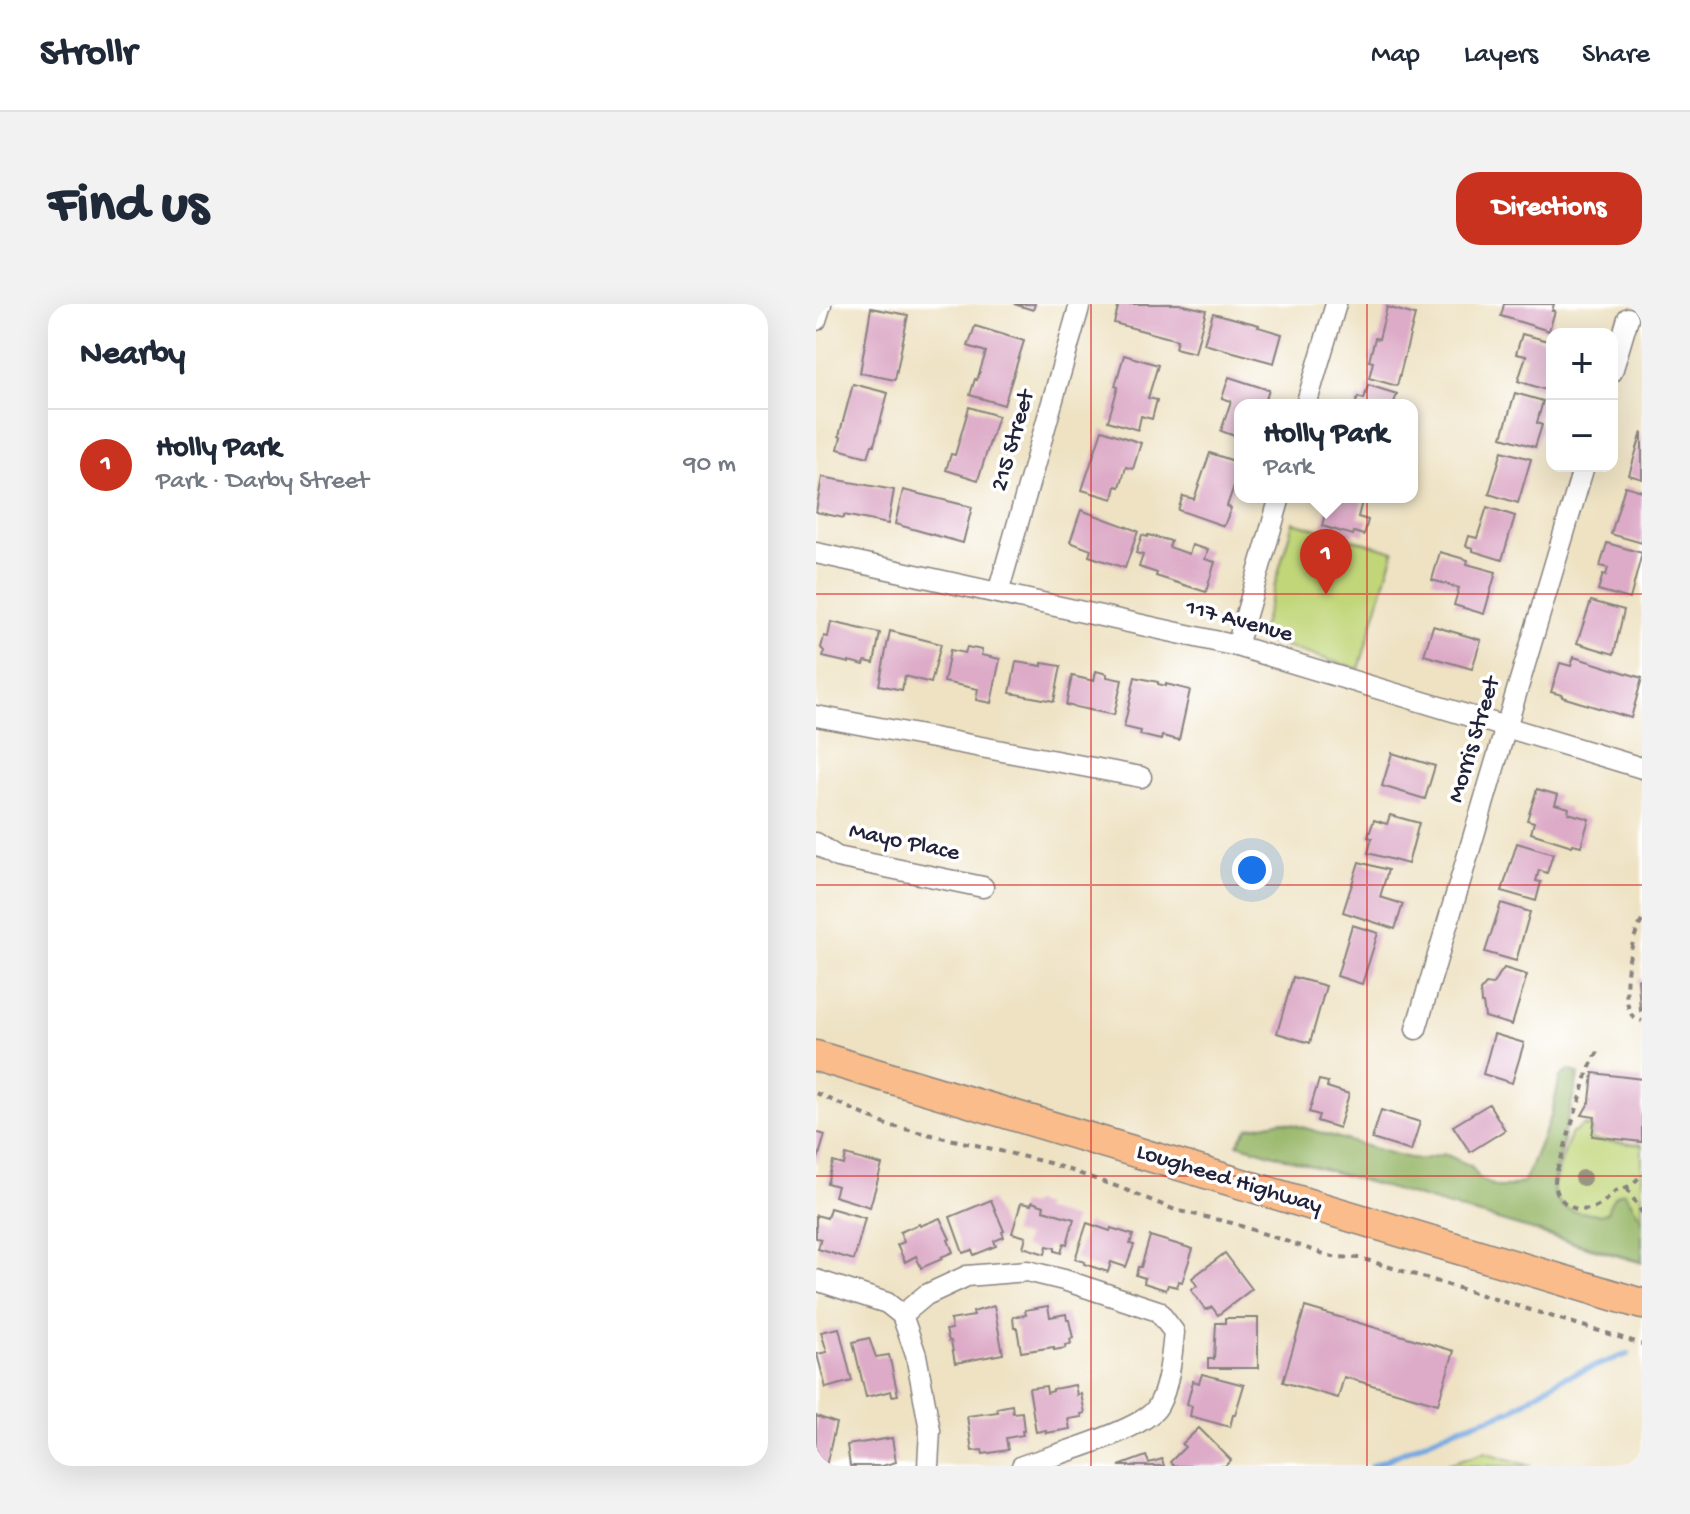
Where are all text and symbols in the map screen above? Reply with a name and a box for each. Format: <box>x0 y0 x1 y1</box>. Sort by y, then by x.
text: Strollr <box>40 33 137 77</box>
text: Map <box>1371 39 1420 72</box>
text: Layers <box>1464 39 1538 72</box>
text: Share <box>1582 39 1650 72</box>
button: Directions <box>1456 172 1642 245</box>
text: Find us <box>48 175 208 241</box>
map controls <box>1546 328 1618 472</box>
button: + <box>1546 328 1618 400</box>
text: Nearby <box>80 336 185 376</box>
street label: 215 Street <box>986 385 1043 495</box>
popup <box>1234 399 1418 503</box>
button: − <box>1546 400 1618 472</box>
text: Holly Park <box>1264 418 1388 453</box>
text: Holly Park <box>156 432 281 467</box>
text: 1 <box>101 450 111 481</box>
text: 90 m <box>684 450 736 481</box>
text: Park <box>1264 453 1313 484</box>
text: Park · Darby Street <box>156 467 369 498</box>
pin: 1 <box>1300 529 1352 595</box>
street label: 117 Avenue <box>1181 594 1296 650</box>
street label: Morris Street <box>1442 672 1508 806</box>
street label: Mayo Place <box>846 817 963 869</box>
your location <box>1232 850 1272 890</box>
street label: Lougheed Highway <box>1133 1138 1326 1222</box>

